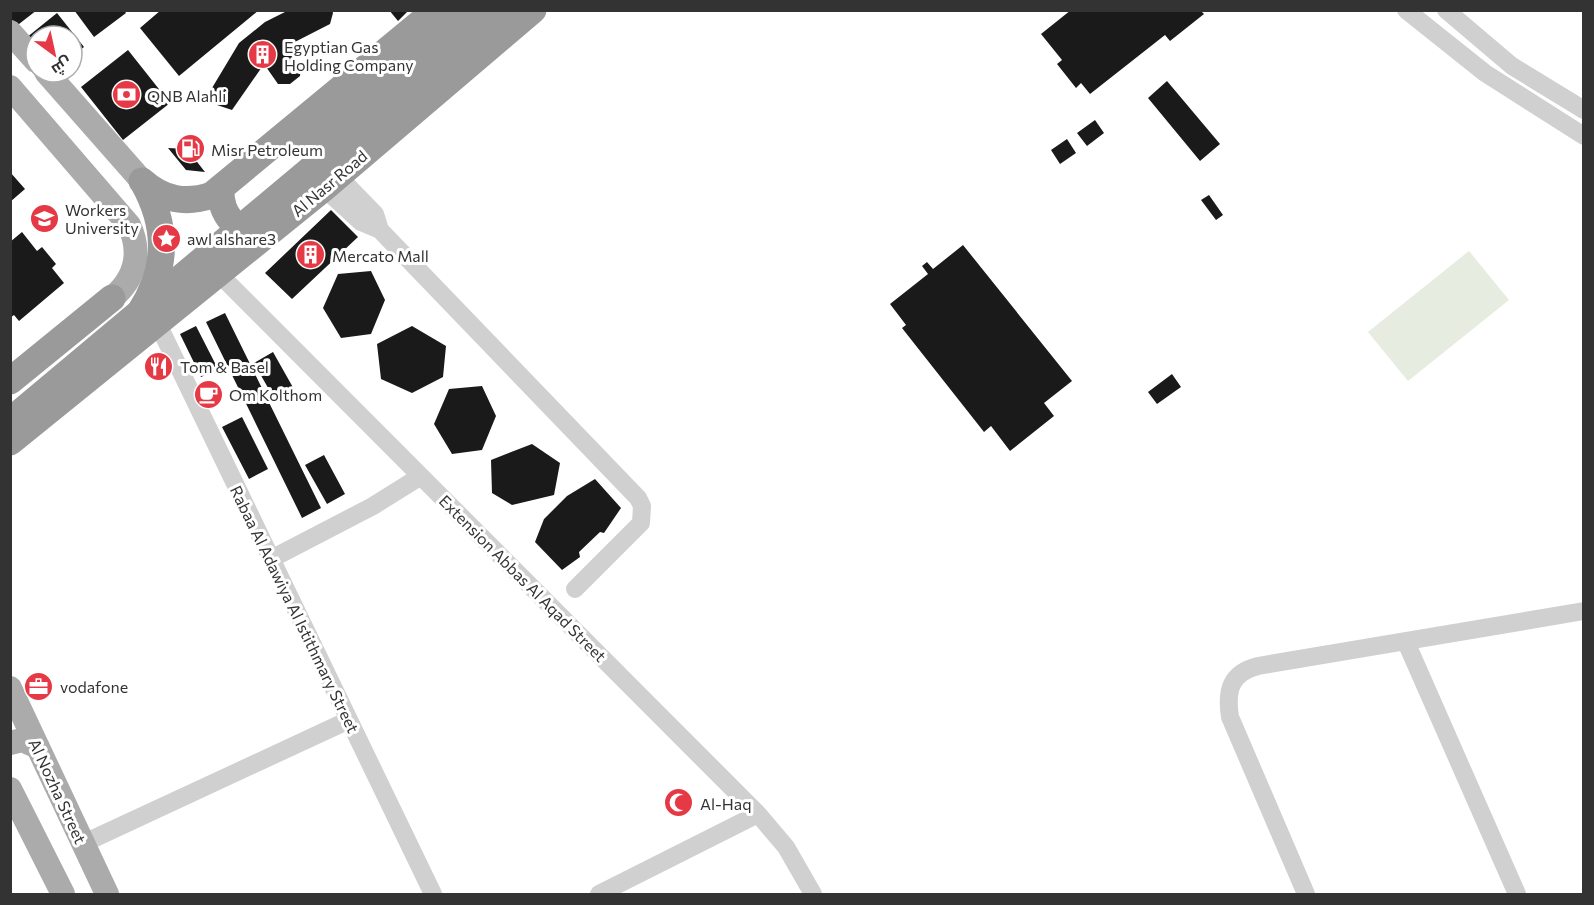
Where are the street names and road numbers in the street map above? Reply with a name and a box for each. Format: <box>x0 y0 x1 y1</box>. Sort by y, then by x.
street label: Al Nasr Road <box>287 146 371 220</box>
street label: Rabaa Al Adawiya Al Istithmary Street <box>227 482 363 736</box>
street label: Extension Abbas Al Aqad Street <box>436 491 611 666</box>
street label: Al Nozha Street <box>25 736 91 847</box>

